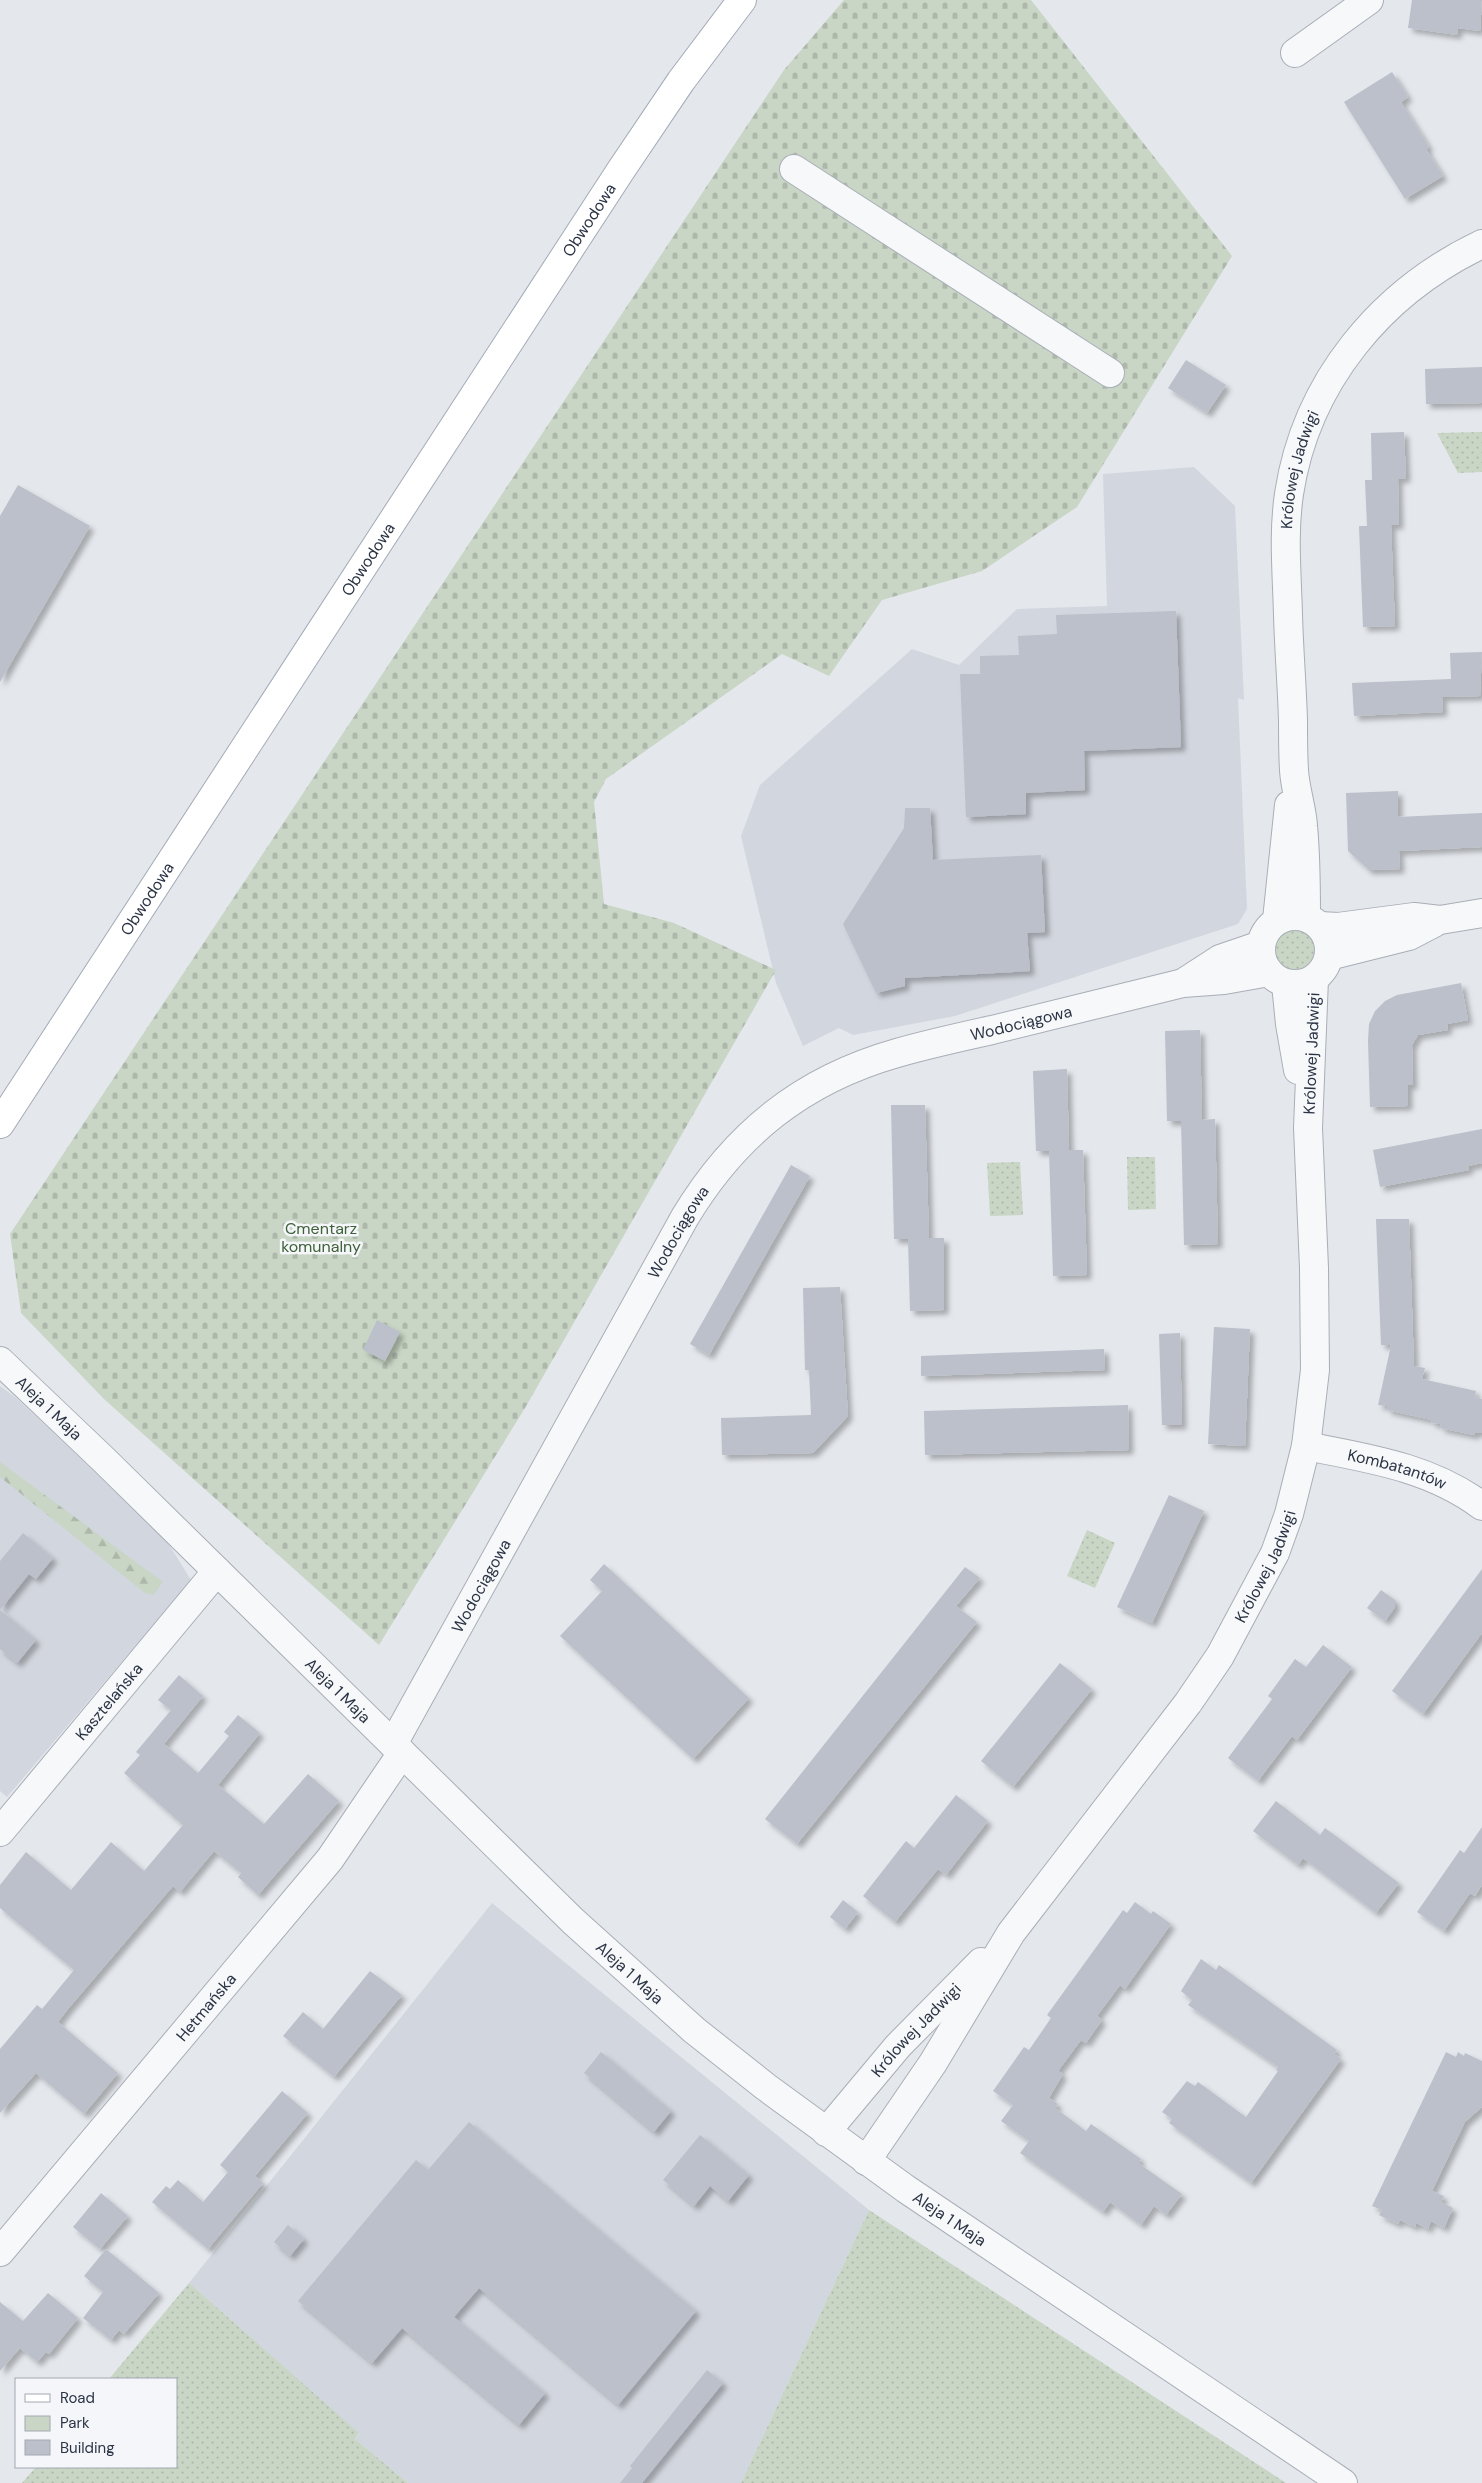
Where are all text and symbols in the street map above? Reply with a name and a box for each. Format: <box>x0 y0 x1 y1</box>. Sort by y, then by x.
street label: Obwodowa <box>558 179 621 261</box>
street label: Królowej Jadwigi <box>1276 407 1324 530</box>
street label: Obwodowa <box>337 519 400 600</box>
street label: Obwodowa <box>116 858 179 940</box>
street label: Królowej Jadwigi <box>1299 992 1324 1115</box>
street label: Wodociągowa <box>968 1001 1074 1045</box>
street label: Wodociągowa <box>643 1182 713 1282</box>
park label: Cmentarz komunalny <box>281 1218 361 1257</box>
street label: Aleja 1 Maja <box>11 1372 87 1445</box>
street label: Kombatantów <box>1346 1444 1450 1494</box>
street label: Królowej Jadwigi <box>1230 1508 1301 1626</box>
street label: Wodociągowa <box>447 1535 516 1636</box>
street label: Aleja 1 Maja <box>300 1654 375 1728</box>
street label: Kasztelańska <box>71 1659 147 1745</box>
street label: Aleja 1 Maja <box>591 1937 668 2009</box>
street label: Hetmańska <box>171 1969 241 2046</box>
street label: Królowej Jadwigi <box>866 1979 965 2082</box>
street label: Aleja 1 Maja <box>909 2187 990 2251</box>
legend <box>15 2378 178 2468</box>
text: Road <box>60 2388 95 2408</box>
text: Park <box>60 2413 90 2433</box>
text: Building <box>60 2438 115 2458</box>

